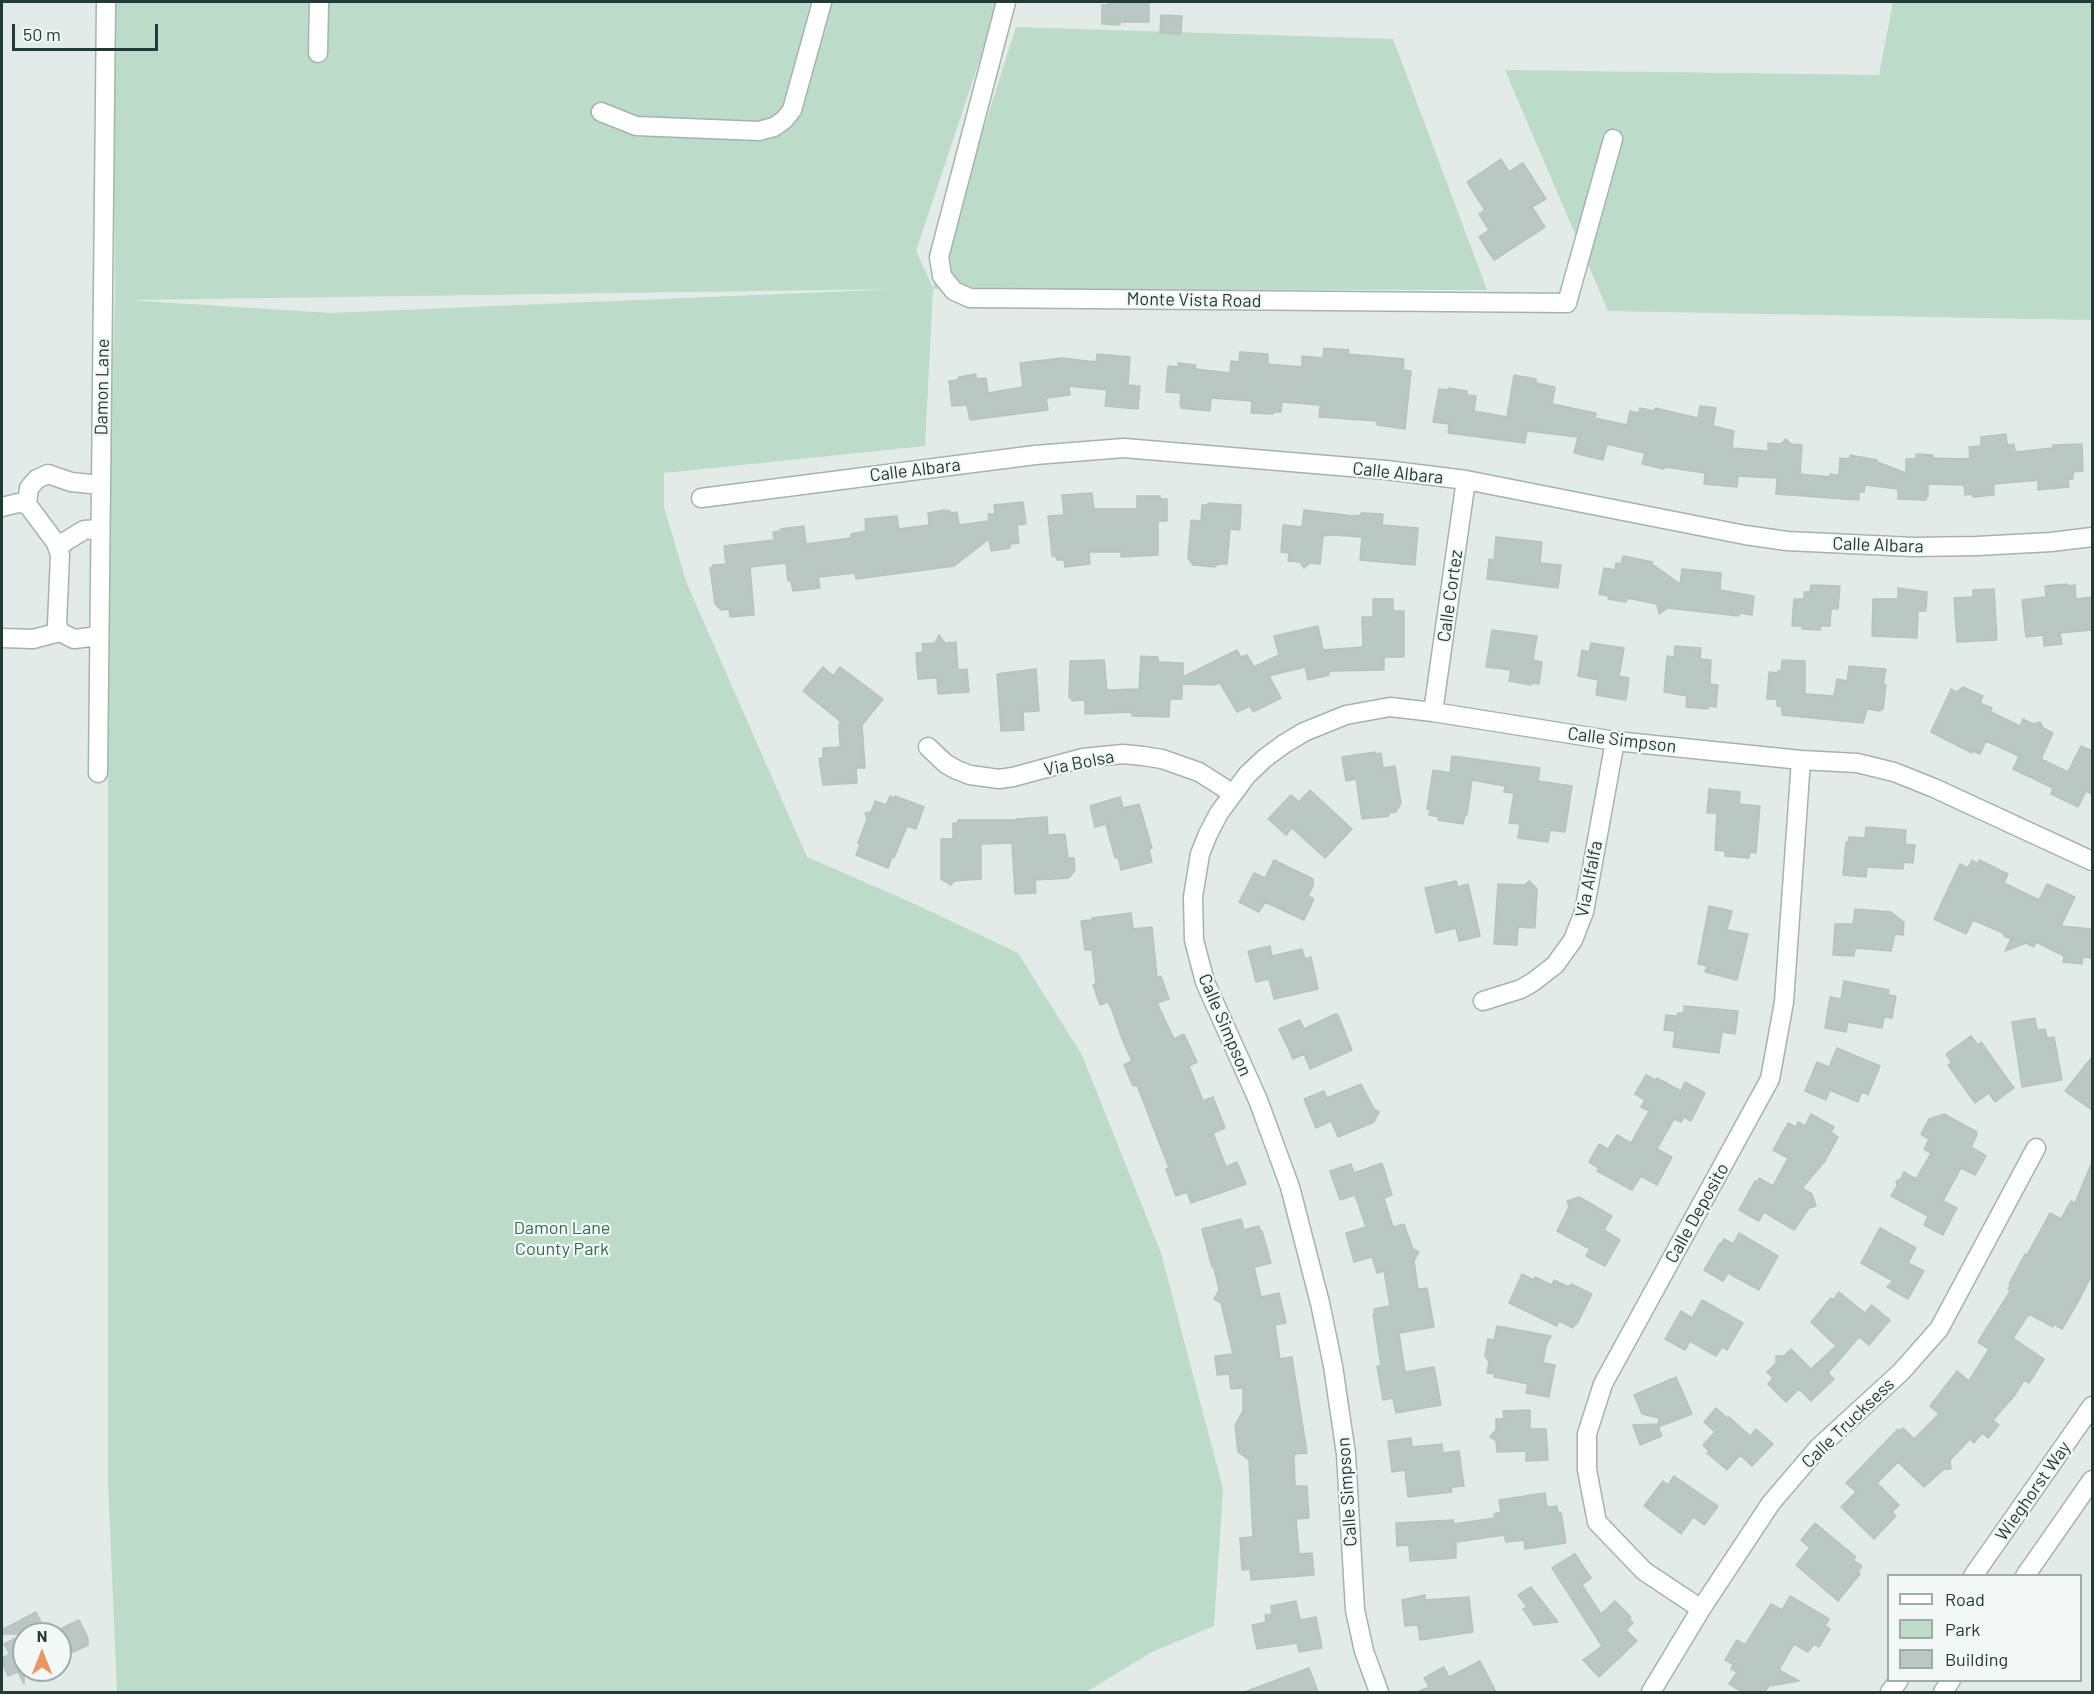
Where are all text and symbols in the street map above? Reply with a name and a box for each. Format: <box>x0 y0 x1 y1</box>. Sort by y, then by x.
scale bar <box>15 12 160 50</box>
text: 50 m <box>23 23 61 45</box>
street label: Monte Vista Road <box>1126 288 1262 312</box>
street label: Damon Lane <box>90 338 114 436</box>
street label: Calle Albara <box>868 454 962 486</box>
street label: Calle Albara <box>1351 457 1445 489</box>
street label: Calle Albara <box>1832 533 1924 557</box>
street label: Calle Cortez <box>1433 549 1467 643</box>
street label: Calle Simpson <box>1566 723 1678 757</box>
street label: Via Bolsa <box>1042 746 1116 780</box>
street label: Via Alfalfa <box>1571 839 1607 919</box>
street label: Calle Simpson <box>1194 970 1256 1080</box>
street label: Calle Deposito <box>1661 1159 1733 1267</box>
park label: Damon Lane County Park <box>514 1217 610 1260</box>
street label: Calle Trucksess <box>1797 1373 1899 1473</box>
street label: Calle Simpson <box>1332 1437 1362 1547</box>
street label: Wieghorst Way <box>1991 1437 2075 1545</box>
legend <box>1887 1574 2082 1682</box>
text: Road <box>1945 1588 1985 1610</box>
text: Park <box>1945 1618 1980 1640</box>
north arrow <box>12 1622 72 1682</box>
text: N <box>37 1626 47 1645</box>
text: Building <box>1945 1648 2008 1670</box>

